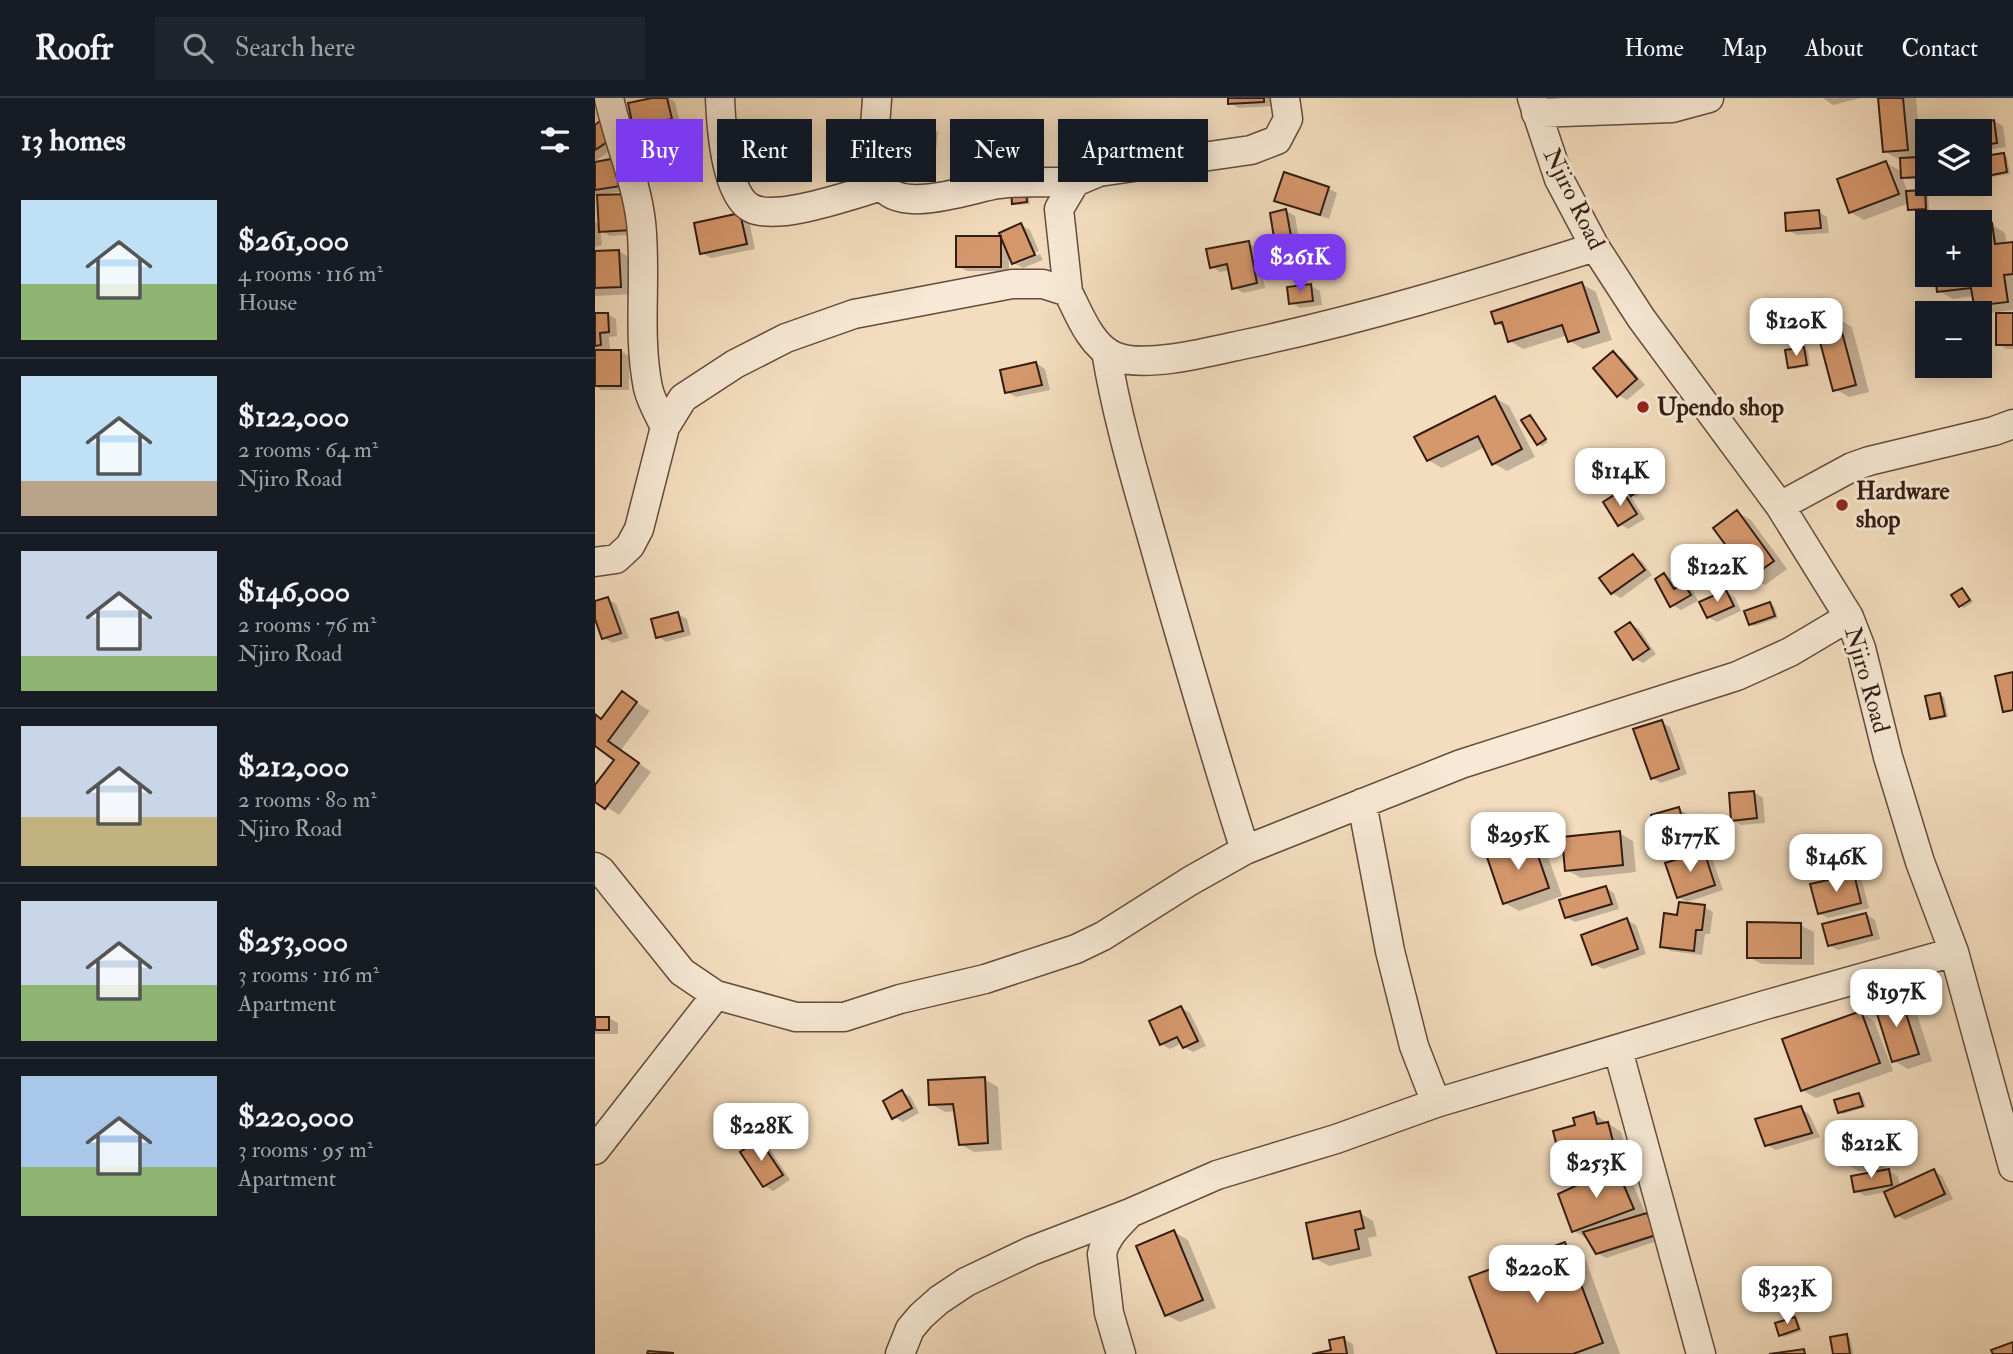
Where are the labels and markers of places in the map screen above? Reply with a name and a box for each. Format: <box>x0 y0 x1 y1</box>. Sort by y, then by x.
pin: $261K <box>1251 234 1349 294</box>
pin: $120K <box>1747 299 1845 358</box>
place label: Upendo shop <box>1657 392 1784 423</box>
marker: Upendo shop <box>1635 399 1651 415</box>
pin: $114K <box>1571 448 1669 508</box>
place label: Hardware shop <box>1856 476 1950 535</box>
marker: Hardware shop <box>1834 497 1850 513</box>
pin: $122K <box>1668 545 1766 604</box>
pin: $295K <box>1469 812 1567 872</box>
pin: $177K <box>1641 814 1739 874</box>
pin: $146K <box>1787 834 1885 894</box>
pin: $197K <box>1847 970 1945 1029</box>
pin: $228K <box>712 1104 810 1163</box>
pin: $212K <box>1822 1121 1920 1180</box>
pin: $253K <box>1547 1140 1645 1200</box>
pin: $220K <box>1488 1246 1586 1305</box>
pin: $323K <box>1738 1266 1836 1326</box>

